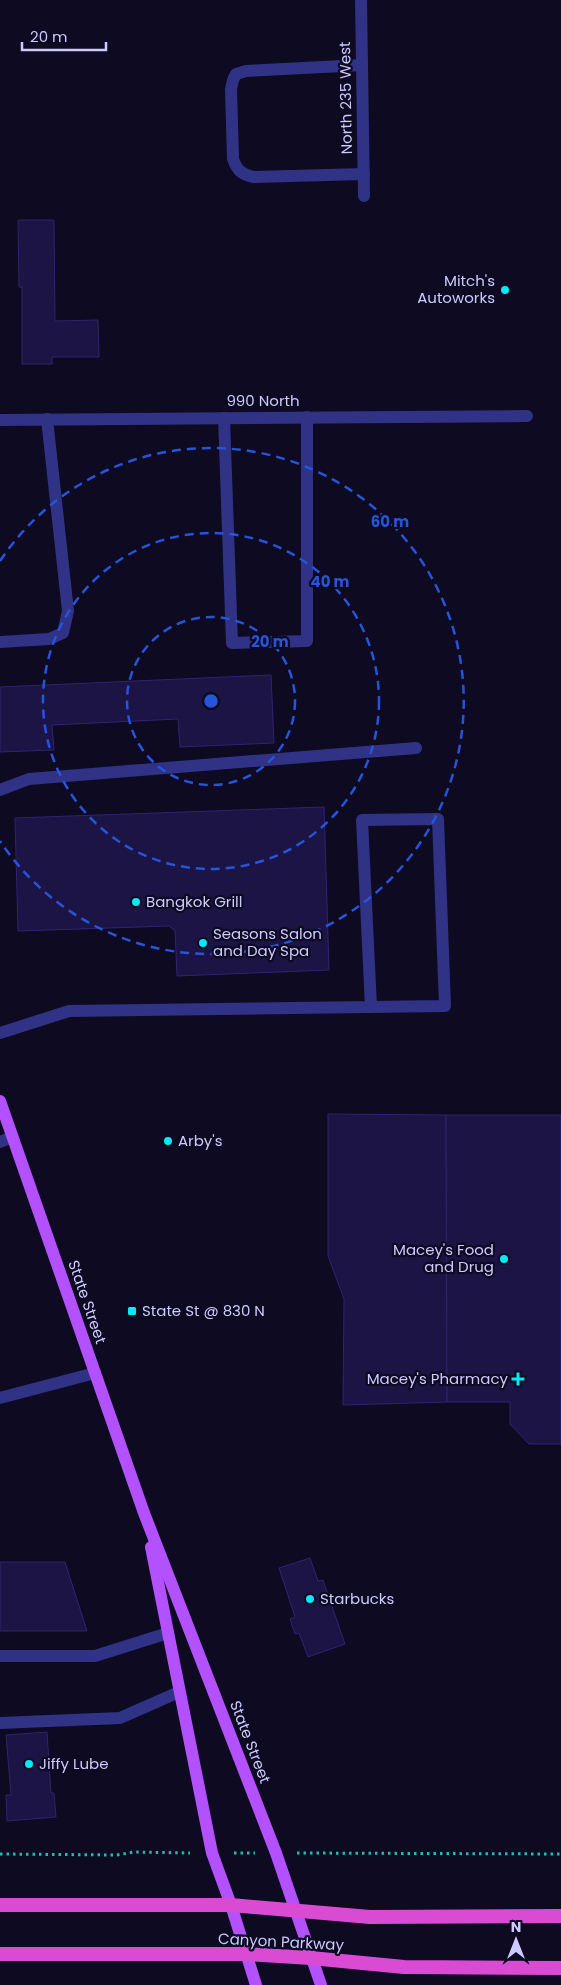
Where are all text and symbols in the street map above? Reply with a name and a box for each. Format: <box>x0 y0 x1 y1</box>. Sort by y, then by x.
scale bar <box>22 20 106 52</box>
text: 20 m <box>30 26 68 47</box>
street label: North 235 West <box>334 41 357 155</box>
place label: Mitch's Autoworks <box>417 270 495 308</box>
marker: Mitch's Autoworks <box>499 284 511 296</box>
street label: 990 North <box>226 390 300 411</box>
text: 60 m <box>371 511 409 532</box>
text: 40 m <box>310 571 350 592</box>
text: 20 m <box>251 631 289 652</box>
centre of rings <box>202 692 220 710</box>
place label: Bangkok Grill <box>146 891 242 912</box>
marker: Bangkok Grill <box>130 896 142 908</box>
place label: Seasons Salon and Day Spa <box>213 923 322 961</box>
marker: Seasons Salon and Day Spa <box>197 937 209 949</box>
place label: Arby's <box>178 1130 223 1151</box>
marker: Arby's <box>162 1135 174 1147</box>
place label: Macey's Food and Drug <box>393 1239 494 1277</box>
marker: Macey's Food and Drug <box>498 1253 510 1265</box>
street label: State Street <box>63 1257 112 1346</box>
place label: State St @ 830 N <box>142 1300 265 1321</box>
marker: State St @ 830 N <box>126 1305 138 1317</box>
place label: Macey's Pharmacy <box>367 1368 509 1389</box>
marker: Macey's Pharmacy <box>512 1373 524 1385</box>
place label: Starbucks <box>320 1588 395 1609</box>
marker: Starbucks <box>304 1593 316 1605</box>
street label: State Street <box>225 1697 276 1786</box>
place label: Jiffy Lube <box>39 1753 108 1774</box>
marker: Jiffy Lube <box>23 1758 35 1770</box>
north arrow <box>491 1915 541 1965</box>
text: N <box>511 1917 521 1937</box>
street label: Canyon Parkway <box>218 1928 345 1955</box>

